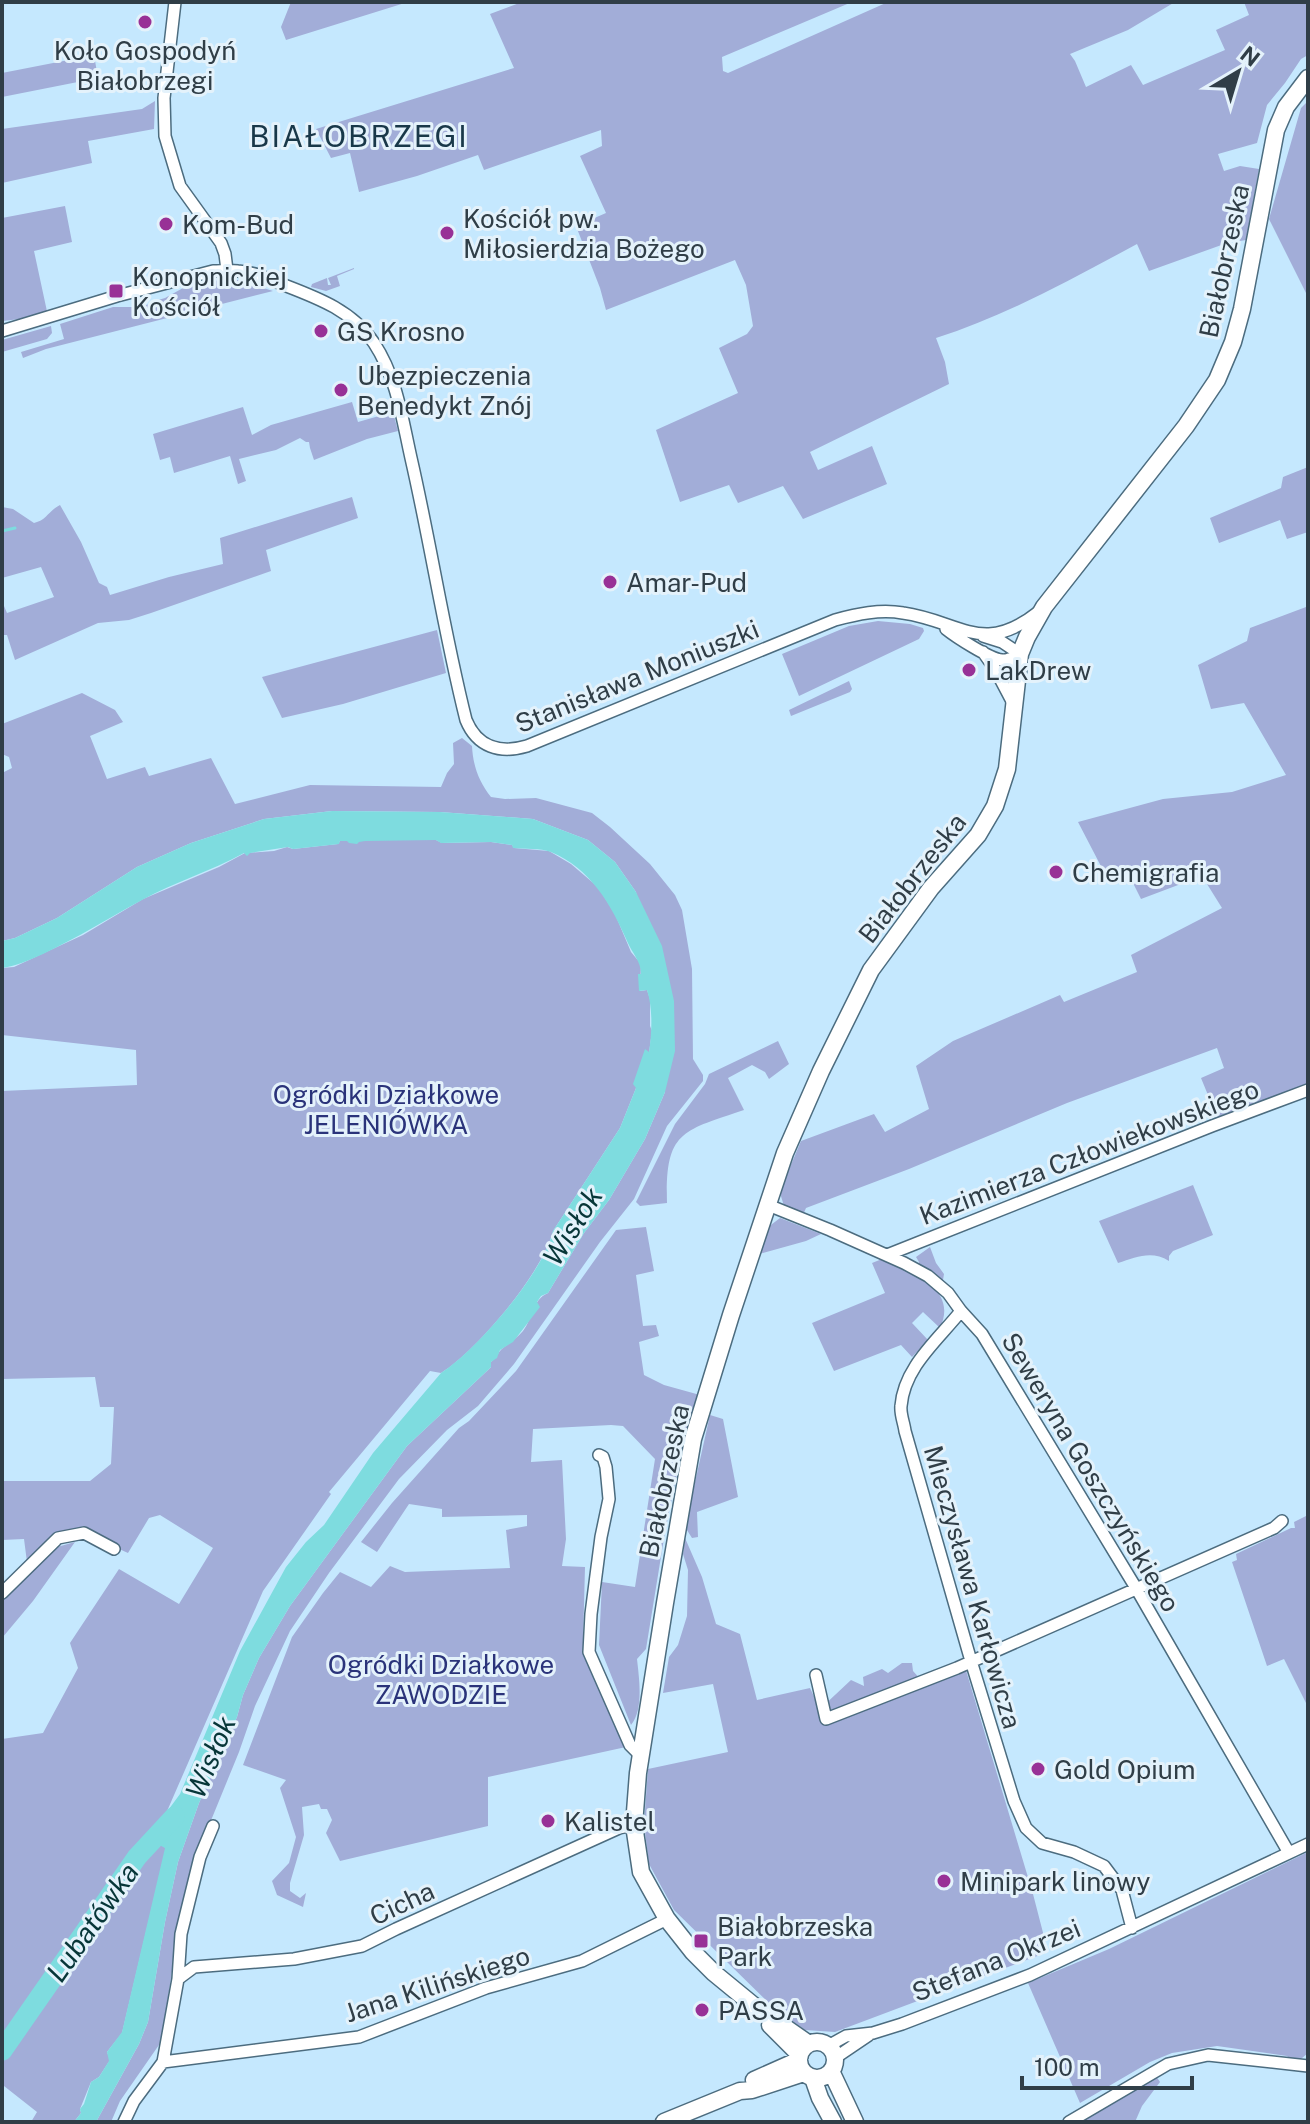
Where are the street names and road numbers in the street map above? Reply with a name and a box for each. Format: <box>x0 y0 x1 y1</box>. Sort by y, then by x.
street label: Białobrzeska <box>1193 181 1255 341</box>
street label: Stanisława Moniuszki <box>511 613 763 739</box>
street label: Białobrzeska <box>852 807 972 949</box>
street label: Kazimierza Człowiekowskiego <box>915 1073 1263 1231</box>
street label: Seweryna Goszczyńskiego <box>995 1327 1187 1617</box>
street label: Białobrzeska <box>633 1401 695 1561</box>
street label: Mieczysława Karłowicza <box>918 1442 1028 1732</box>
street label: Cicha <box>365 1875 439 1931</box>
street label: Stefana Okrzei <box>907 1912 1085 2008</box>
street label: Jana Kilińskiego <box>340 1939 534 2029</box>

